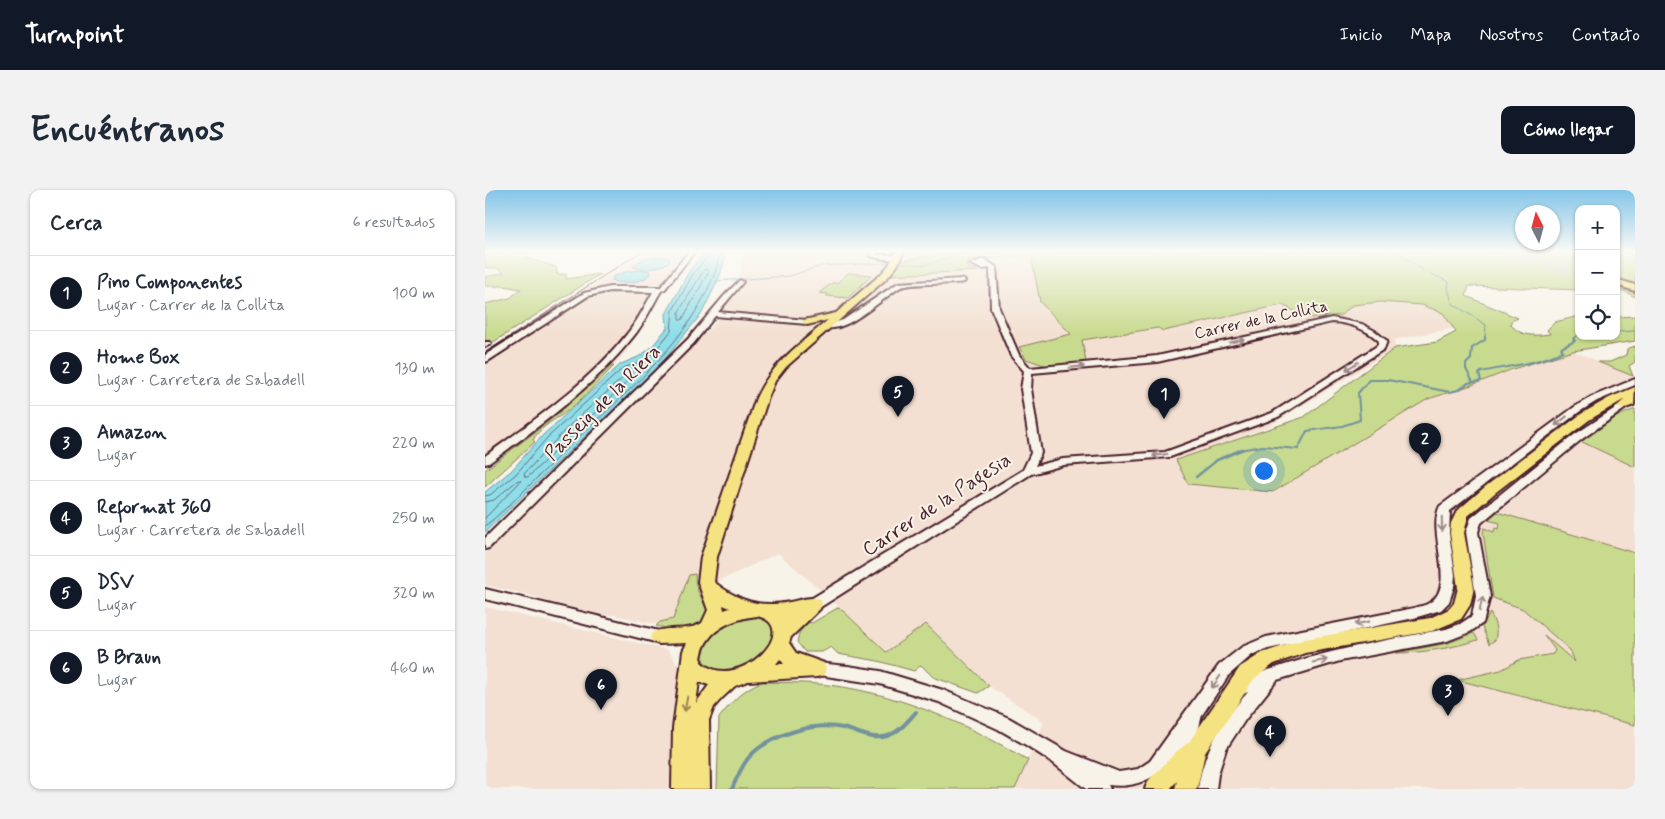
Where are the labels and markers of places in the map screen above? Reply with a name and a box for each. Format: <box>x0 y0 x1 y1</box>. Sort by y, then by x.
pin: 5 <box>882 376 914 417</box>
pin: 1 <box>1148 378 1180 419</box>
pin: 2 <box>1409 423 1441 464</box>
pin: 6 <box>585 669 617 710</box>
pin: 3 <box>1432 675 1464 716</box>
pin: 4 <box>1254 716 1286 757</box>

